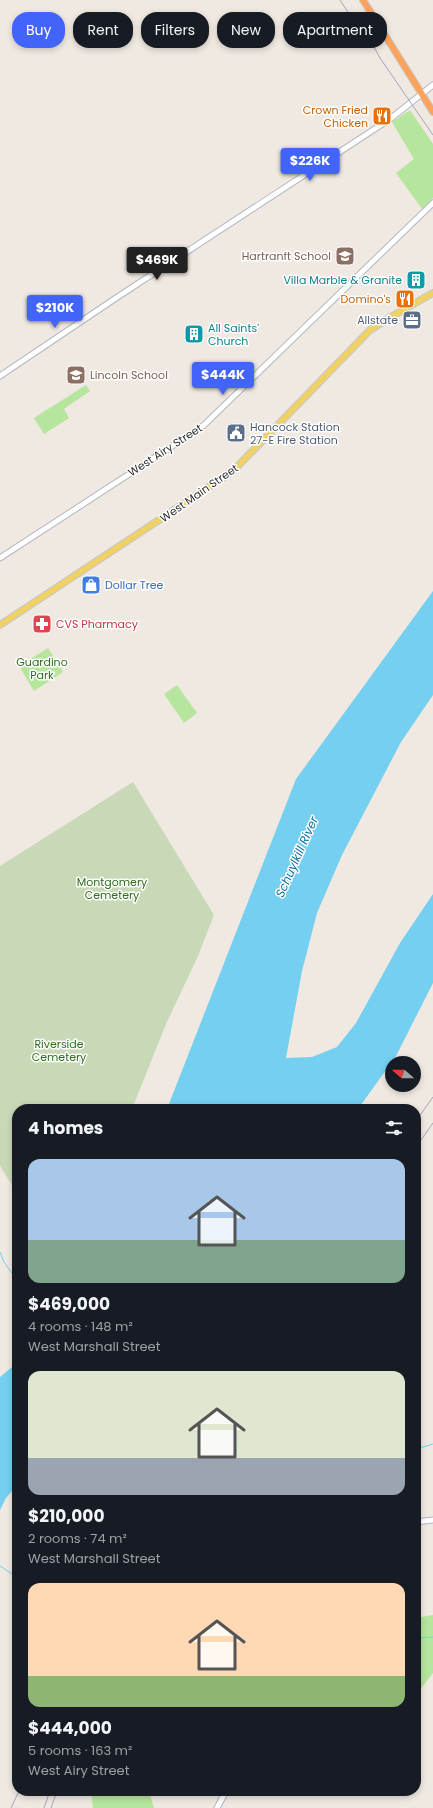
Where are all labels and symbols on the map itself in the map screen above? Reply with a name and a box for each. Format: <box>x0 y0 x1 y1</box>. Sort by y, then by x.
place label: Crown Fried Chicken <box>303 102 368 131</box>
restaurant icon: Crown Fried Chicken <box>371 105 393 127</box>
pin: $226K <box>282 148 338 182</box>
school or university icon: Hartranft School <box>334 245 356 267</box>
pin: $469K <box>129 247 185 281</box>
place label: Hartranft School <box>242 248 331 264</box>
building icon: Villa Marble & Granite <box>405 269 427 291</box>
place label: Villa Marble & Granite <box>283 272 402 288</box>
restaurant icon: Domino's <box>394 288 416 310</box>
place label: Domino's <box>341 291 391 307</box>
pin: $210K <box>27 295 83 329</box>
office icon: Allstate <box>401 309 423 331</box>
place label: Allstate <box>357 312 398 328</box>
place label: All Saints' Church <box>208 320 259 349</box>
building icon: All Saints' Church <box>183 323 205 345</box>
pin: $444K <box>195 362 251 396</box>
school or university icon: Lincoln School <box>65 364 87 386</box>
place label: Lincoln School <box>90 367 168 383</box>
place label: Hancock Station 27-E Fire Station <box>250 419 340 448</box>
street label: West Airy Street <box>125 420 205 480</box>
public building icon: Hancock Station 27-E Fire Station <box>225 422 247 444</box>
street label: West Main Street <box>157 460 241 526</box>
shop icon: Dollar Tree <box>80 574 102 596</box>
place label: Dollar Tree <box>105 577 164 593</box>
pharmacy icon: CVS Pharmacy <box>31 613 53 635</box>
place label: CVS Pharmacy <box>56 616 139 632</box>
park label: Guardino Park <box>16 654 68 683</box>
water label: Schuylkill River <box>271 813 322 900</box>
park label: Montgomery Cemetery <box>77 874 148 903</box>
park label: Riverside Cemetery <box>32 1036 87 1065</box>
north arrow <box>385 1056 421 1092</box>

